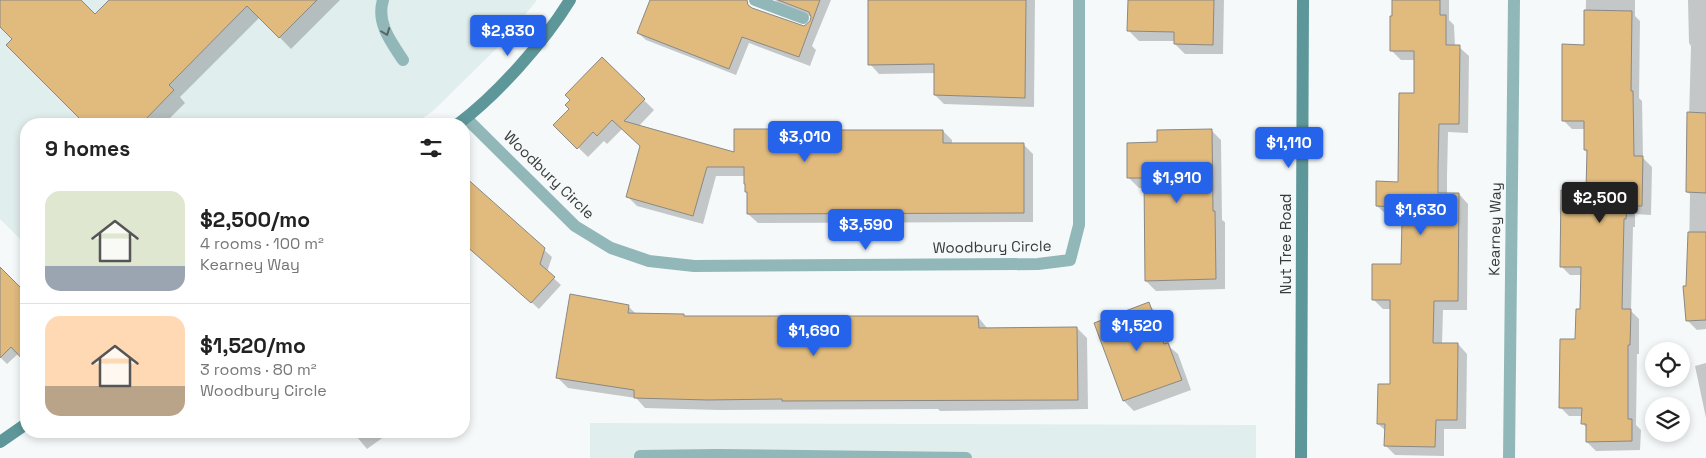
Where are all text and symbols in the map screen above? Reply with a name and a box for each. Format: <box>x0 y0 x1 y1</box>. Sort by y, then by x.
pin: $2,830 <box>467 15 549 57</box>
text: $2,830 <box>481 20 535 41</box>
one-way arrow <box>380 27 390 36</box>
pin: $3,010 <box>764 120 846 163</box>
text: $3,010 <box>779 126 831 147</box>
pin: $1,110 <box>1248 126 1330 169</box>
street label: Woodbury Circle <box>500 127 599 223</box>
text: $1,110 <box>1266 132 1312 153</box>
icon: filters <box>417 134 445 162</box>
text: 9 homes <box>45 135 130 162</box>
pin: $1,910 <box>1136 162 1218 204</box>
text: $1,910 <box>1152 167 1202 188</box>
street label: Kearney Way <box>1484 182 1505 276</box>
pin: $2,500 <box>1559 182 1641 224</box>
text: $2,500 <box>1573 187 1627 208</box>
street label: Nut Tree Road <box>1276 193 1295 295</box>
pin: $1,630 <box>1380 194 1462 236</box>
text: $1,630 <box>1395 199 1447 220</box>
text: $2,500/mo <box>200 206 310 233</box>
pin: $3,590 <box>825 208 907 251</box>
icon: home <box>85 211 145 271</box>
text: $3,590 <box>839 214 893 235</box>
text: 4 rooms · 100 m² <box>200 233 324 254</box>
street label: Woodbury Circle <box>932 236 1052 257</box>
text: Kearney Way <box>200 254 300 275</box>
pin: $1,520 <box>1096 310 1178 352</box>
pin: $1,690 <box>773 314 855 357</box>
text: $1,520 <box>1112 315 1162 336</box>
text: $1,690 <box>788 320 840 341</box>
text: $1,520/mo <box>200 332 306 359</box>
icon: home <box>85 336 145 396</box>
map controls <box>1645 342 1690 442</box>
button: locate <box>1645 342 1690 387</box>
text: 3 rooms · 80 m² <box>200 359 317 380</box>
text: Woodbury Circle <box>200 380 327 401</box>
button: layers <box>1645 397 1690 442</box>

